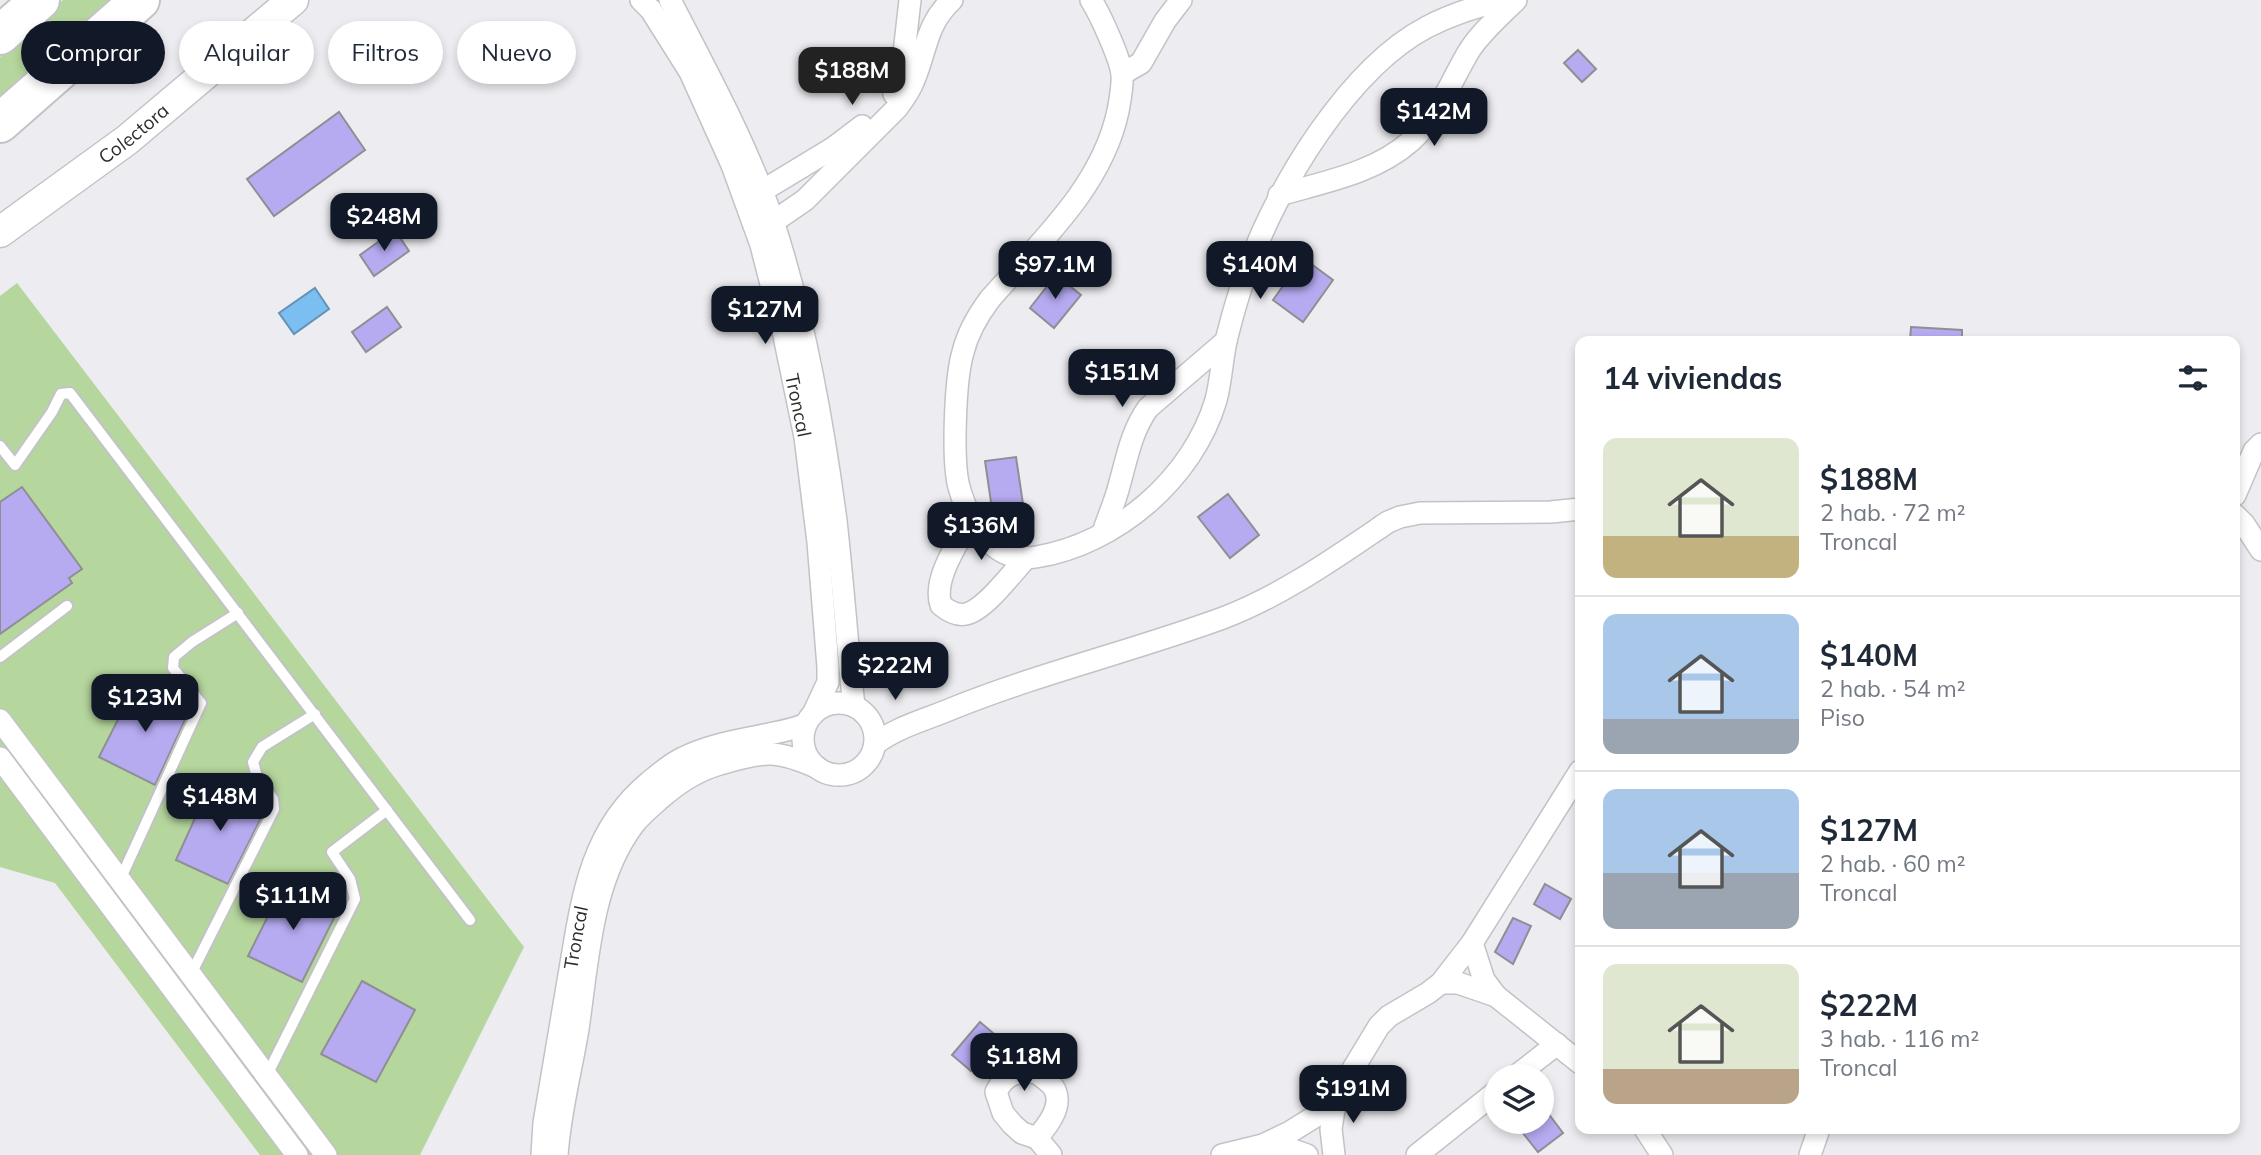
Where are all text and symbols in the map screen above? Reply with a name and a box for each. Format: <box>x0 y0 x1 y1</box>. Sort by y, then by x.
chip: Comprar <box>21 21 165 84</box>
chip: Alquilar <box>179 21 314 84</box>
chip: Filtros <box>328 21 443 84</box>
chip: Nuevo <box>457 21 576 84</box>
pin: $188M <box>803 48 901 107</box>
text: $188M <box>814 55 890 84</box>
pin: $142M <box>1385 88 1483 148</box>
text: $142M <box>1396 96 1472 125</box>
street label: Colectora <box>94 98 174 169</box>
pin: $248M <box>335 194 433 253</box>
text: $248M <box>346 201 422 230</box>
pin: $97.1M <box>998 242 1112 301</box>
pin: $140M <box>1211 242 1309 301</box>
text: $97.1M <box>1015 249 1095 278</box>
text: $140M <box>1222 249 1298 278</box>
pin: $127M <box>716 286 814 346</box>
text: $127M <box>727 294 803 323</box>
pin: $151M <box>1073 350 1171 409</box>
text: $151M <box>1084 357 1160 386</box>
text: 14 viviendas <box>1603 359 1782 397</box>
icon: filters <box>2174 359 2212 397</box>
street label: Troncal <box>780 371 817 439</box>
text: $188M <box>1820 460 1918 498</box>
icon: home <box>1659 466 1743 550</box>
text: 2 hab. · 72 m² <box>1820 498 1965 527</box>
pin: $136M <box>932 503 1030 562</box>
text: $136M <box>943 510 1019 539</box>
text: Troncal <box>1820 527 1898 556</box>
text: $140M <box>1820 636 1918 674</box>
pin: $222M <box>846 642 944 702</box>
icon: home <box>1659 642 1743 726</box>
text: $222M <box>857 650 933 679</box>
pin: $123M <box>96 674 194 734</box>
text: 2 hab. · 54 m² <box>1820 674 1965 703</box>
text: $123M <box>107 682 183 711</box>
text: Piso <box>1820 703 1865 732</box>
pin: $148M <box>171 774 269 833</box>
text: $148M <box>182 781 258 810</box>
text: $127M <box>1820 811 1918 849</box>
icon: home <box>1659 817 1743 901</box>
text: 2 hab. · 60 m² <box>1820 849 1965 878</box>
pin: $111M <box>244 872 342 932</box>
text: Troncal <box>1820 878 1898 907</box>
text: $111M <box>255 880 331 909</box>
street label: Troncal <box>558 904 593 971</box>
text: $222M <box>1820 986 1918 1024</box>
icon: home <box>1659 992 1743 1076</box>
text: 3 hab. · 116 m² <box>1820 1024 1979 1053</box>
pin: $118M <box>975 1034 1073 1093</box>
text: $118M <box>986 1041 1062 1070</box>
text: Troncal <box>1820 1053 1898 1082</box>
map controls <box>1484 1064 1554 1134</box>
button: layers <box>1484 1064 1554 1134</box>
pin: $191M <box>1304 1066 1402 1125</box>
text: $191M <box>1315 1073 1391 1102</box>

